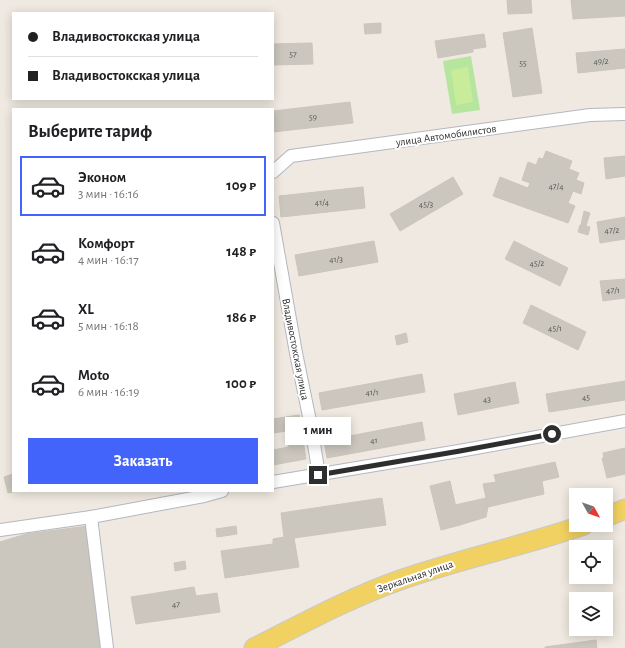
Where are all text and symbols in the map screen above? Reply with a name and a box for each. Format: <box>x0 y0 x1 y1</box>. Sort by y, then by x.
text: Владивостокская улица <box>52 29 200 44</box>
house number: 57 <box>289 50 297 59</box>
house number: 49/2 <box>593 57 609 66</box>
house number: 55 <box>519 59 527 68</box>
text: Владивостокская улица <box>52 68 200 83</box>
house number: 59 <box>309 113 317 122</box>
text: Выберите тариф <box>28 123 152 141</box>
street label: улица Автомобилистов <box>394 123 497 148</box>
icon: car <box>30 168 66 204</box>
text: Эконом <box>78 170 126 185</box>
text: 109 ₽ <box>226 178 256 193</box>
house number: 47/4 <box>549 182 564 191</box>
text: 3 мин · 16:16 <box>78 188 139 201</box>
house number: 41/4 <box>315 198 330 207</box>
house number: 45/3 <box>419 200 433 209</box>
house number: 47/2 <box>605 226 619 235</box>
icon: car <box>30 234 66 270</box>
text: Комфорт <box>78 236 134 251</box>
text: 148 ₽ <box>226 244 256 259</box>
text: 4 мин · 16:17 <box>78 254 139 267</box>
house number: 41/3 <box>329 255 343 264</box>
house number: 45/2 <box>530 259 544 268</box>
house number: 47/1 <box>606 286 620 295</box>
street label: Владивостокская улица <box>280 297 311 401</box>
icon: car <box>30 300 66 336</box>
text: XL <box>78 302 94 317</box>
text: 186 ₽ <box>227 310 256 325</box>
text: 5 мин · 16:18 <box>78 320 139 333</box>
house number: 45/1 <box>548 324 562 333</box>
icon: car <box>30 366 66 402</box>
text: Moto <box>78 368 110 383</box>
text: 100 ₽ <box>226 376 256 391</box>
text: 6 мин · 16:19 <box>78 386 139 399</box>
house number: 41/1 <box>365 388 379 397</box>
house number: 45 <box>582 393 590 402</box>
house number: 43 <box>483 395 491 404</box>
callout: 1 мин <box>285 417 351 445</box>
text: 1 мин <box>304 424 333 437</box>
route start <box>543 425 561 443</box>
house number: 41 <box>370 436 378 445</box>
button: Заказать <box>28 438 258 484</box>
route end <box>309 466 327 484</box>
north arrow <box>569 488 613 532</box>
map controls <box>569 488 613 636</box>
button: locate <box>569 540 613 584</box>
street label: Зеркальная улица <box>376 558 455 595</box>
button: layers <box>569 592 613 636</box>
house number: 47 <box>172 600 180 609</box>

